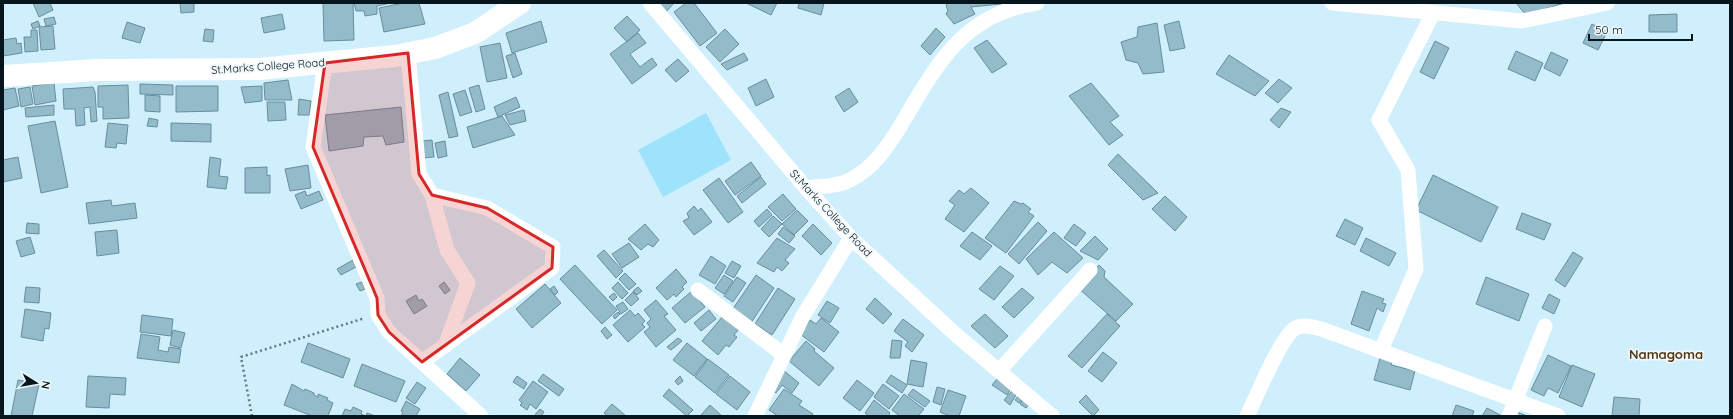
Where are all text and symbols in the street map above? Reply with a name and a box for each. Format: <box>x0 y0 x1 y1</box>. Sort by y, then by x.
scale bar <box>1589 16 1692 42</box>
text: 50 m <box>1595 22 1623 37</box>
street label: St.Marks College Road <box>211 55 325 77</box>
street label: St.Marks College Road <box>787 167 875 259</box>
district label: Namagoma <box>1629 346 1703 362</box>
north arrow <box>16 363 56 403</box>
text: N <box>38 380 53 390</box>

